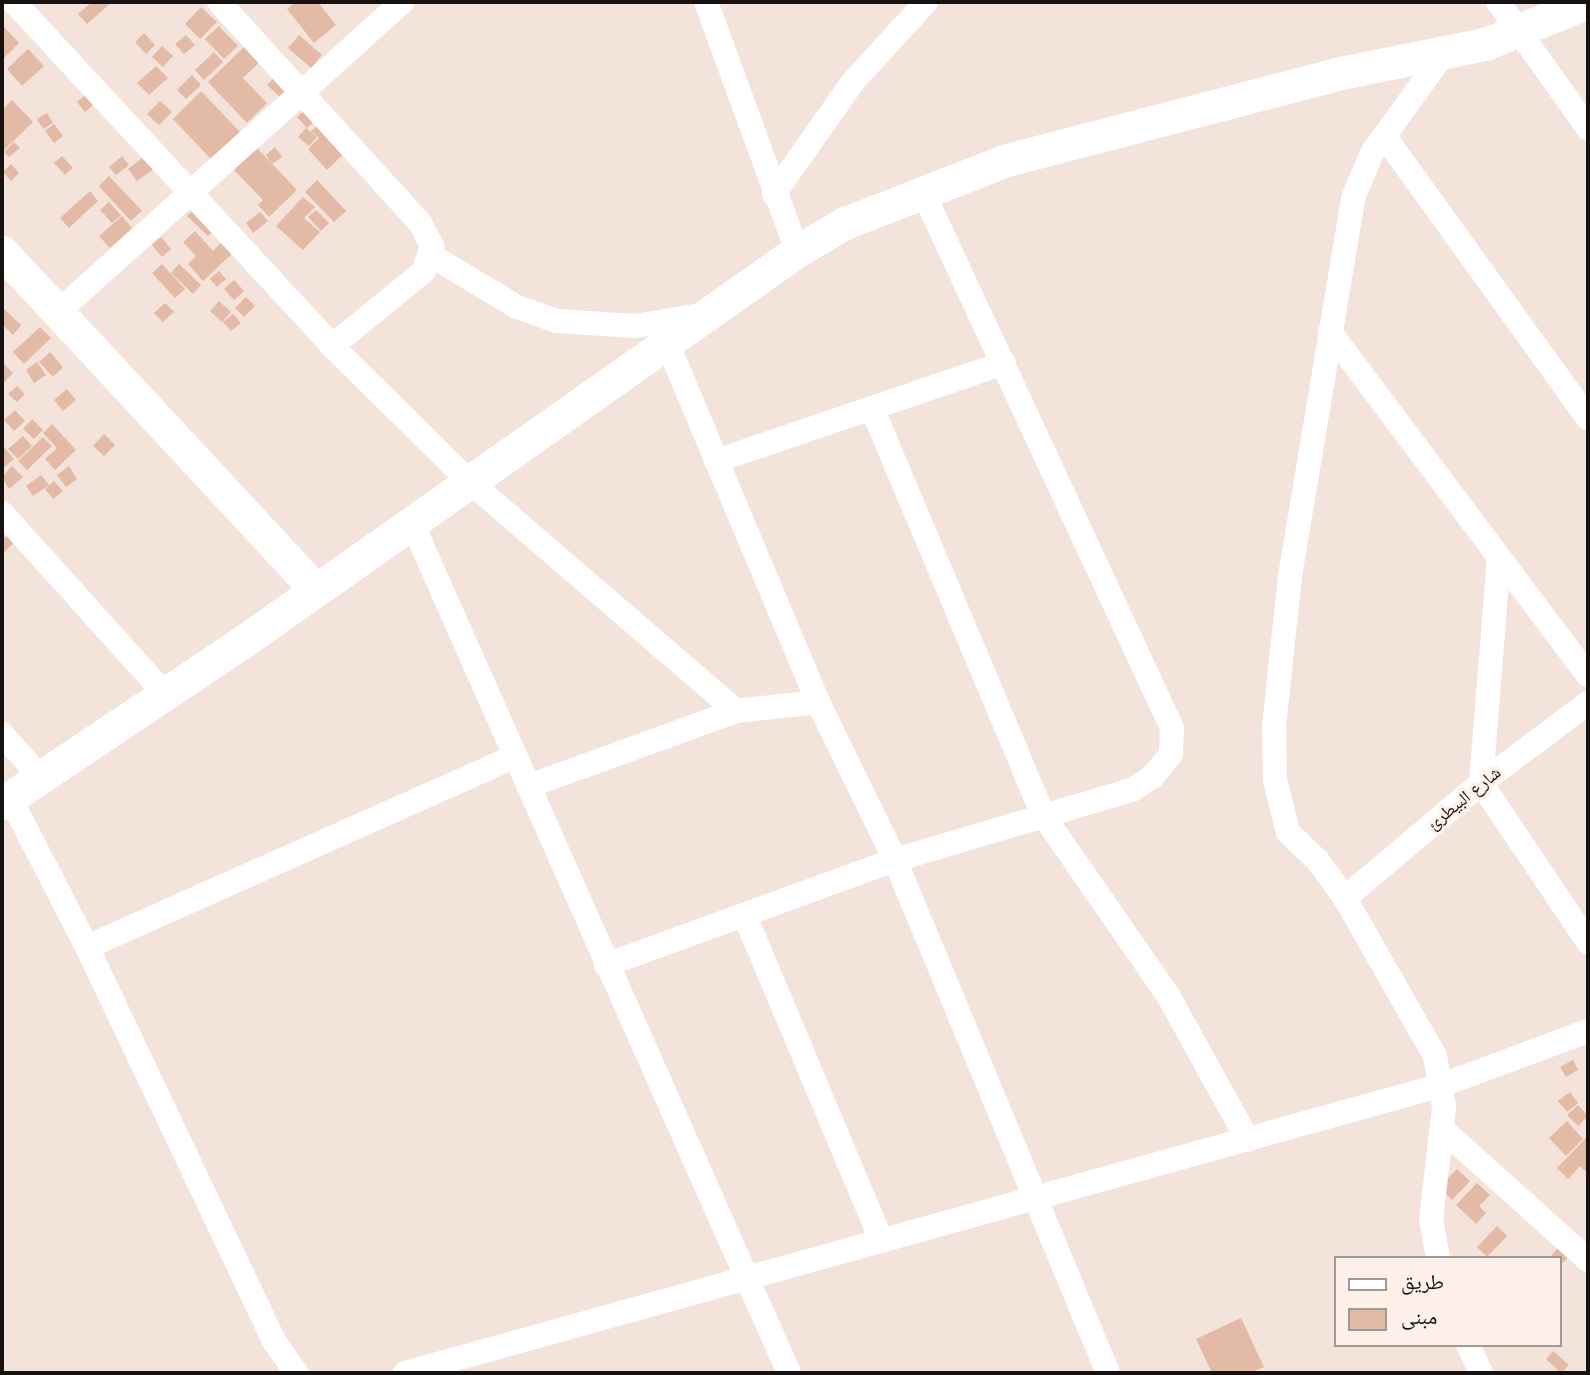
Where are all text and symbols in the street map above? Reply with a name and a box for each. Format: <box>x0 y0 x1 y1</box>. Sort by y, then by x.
street label: شارع البيطرئ <box>1423 762 1505 834</box>
legend <box>1334 1256 1562 1347</box>
text: طريق <box>1401 1268 1444 1294</box>
text: مبنى <box>1401 1303 1437 1329</box>

